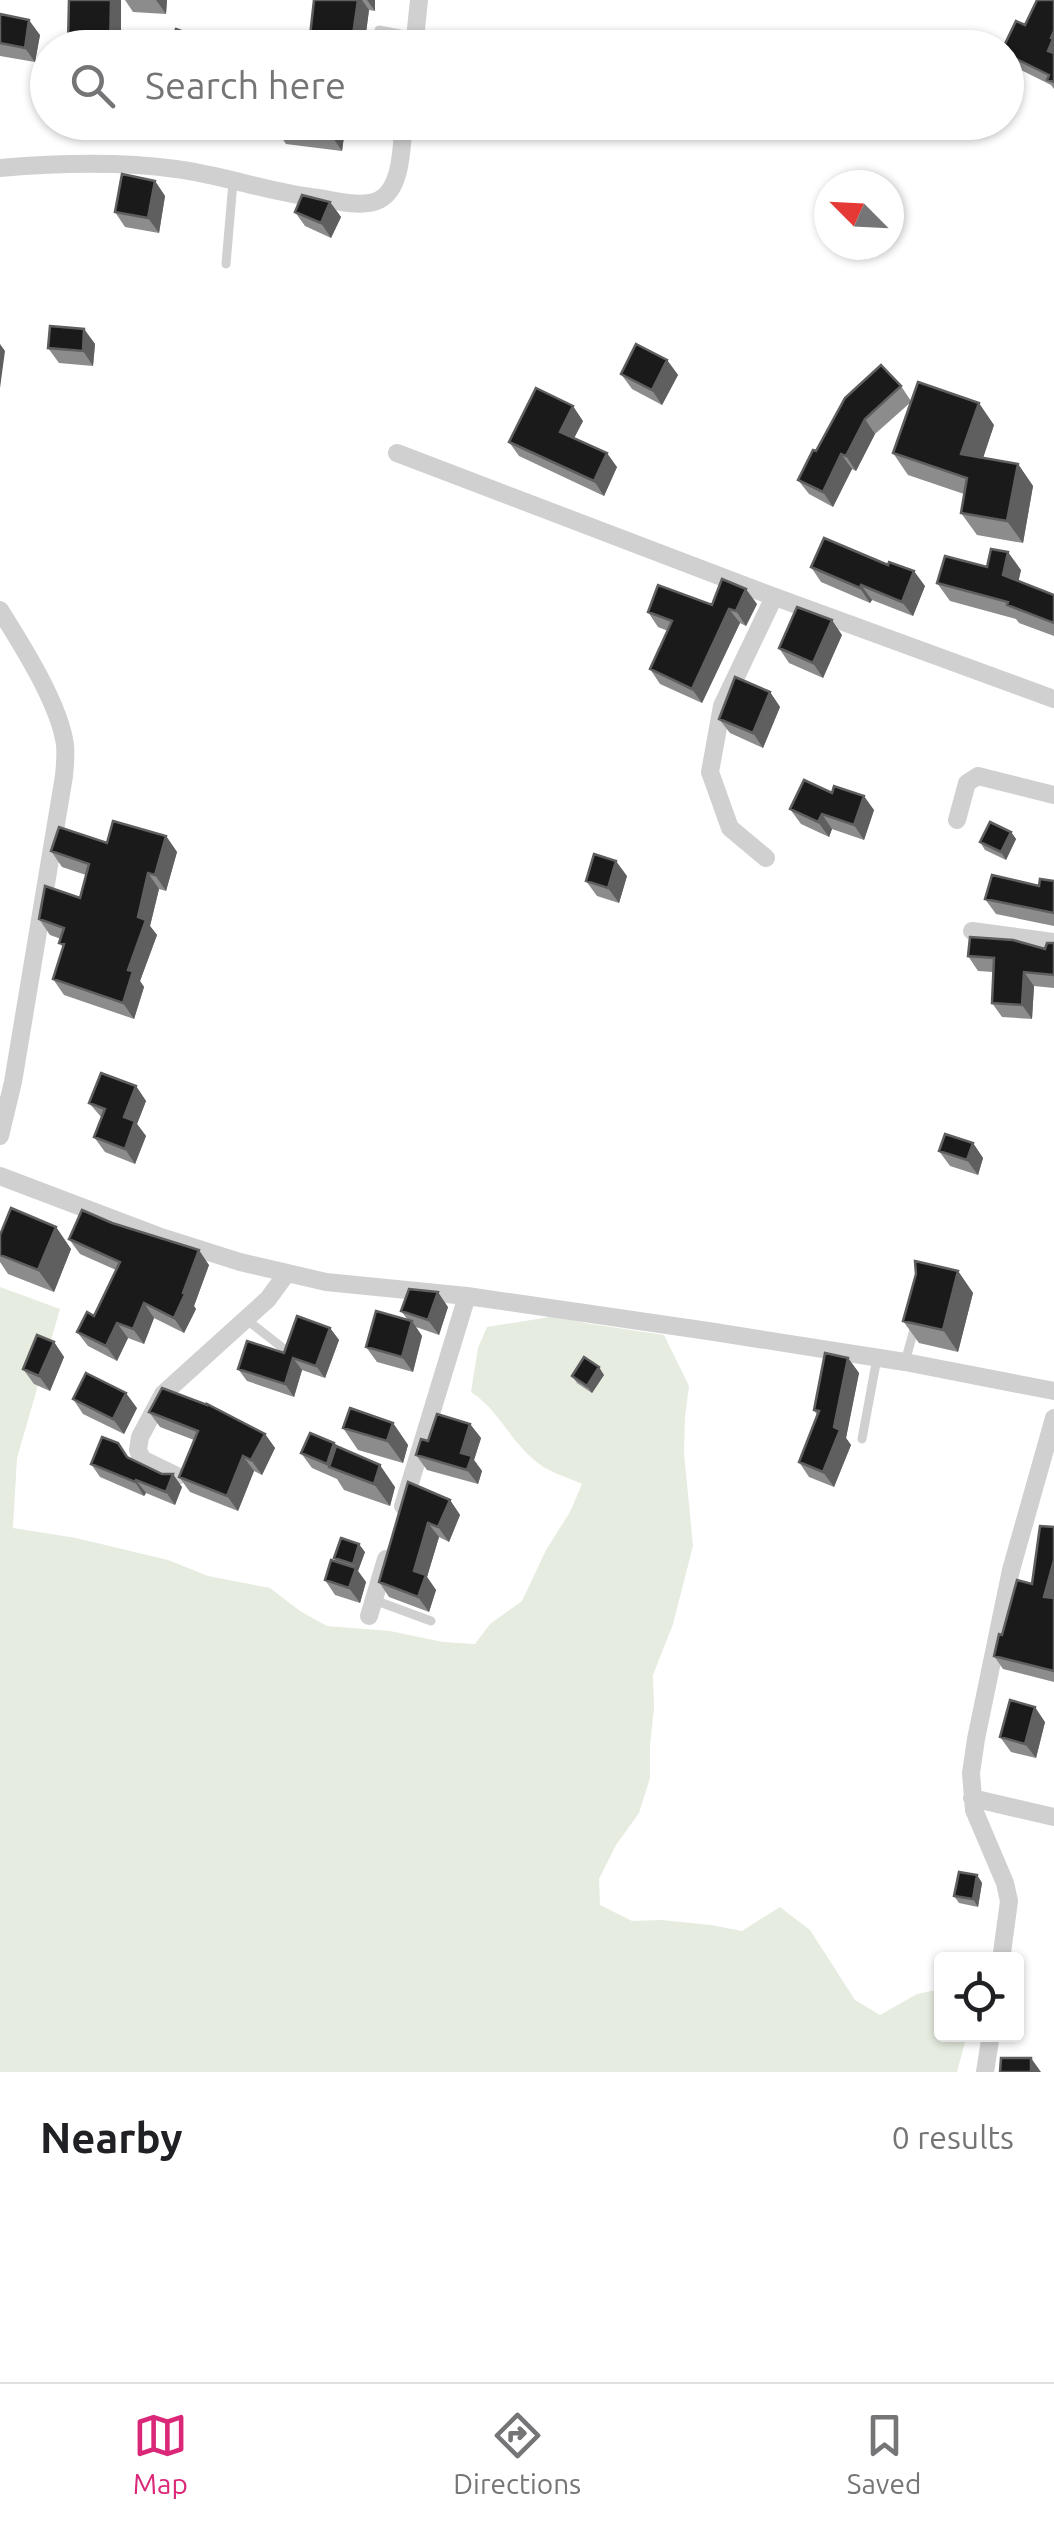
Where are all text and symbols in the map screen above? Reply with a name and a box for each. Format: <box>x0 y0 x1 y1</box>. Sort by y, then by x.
search box <box>30 30 1024 140</box>
icon: search <box>65 58 120 113</box>
text: Search here <box>145 64 346 106</box>
north arrow <box>814 170 904 260</box>
map controls <box>934 1952 1024 2042</box>
button: locate <box>934 1952 1024 2042</box>
text: Nearby <box>40 2114 183 2161</box>
text: 0 results <box>892 2119 1014 2155</box>
tab: Map <box>133 2408 188 2499</box>
tab: Directions <box>453 2408 581 2499</box>
tab: Saved <box>847 2408 921 2499</box>

